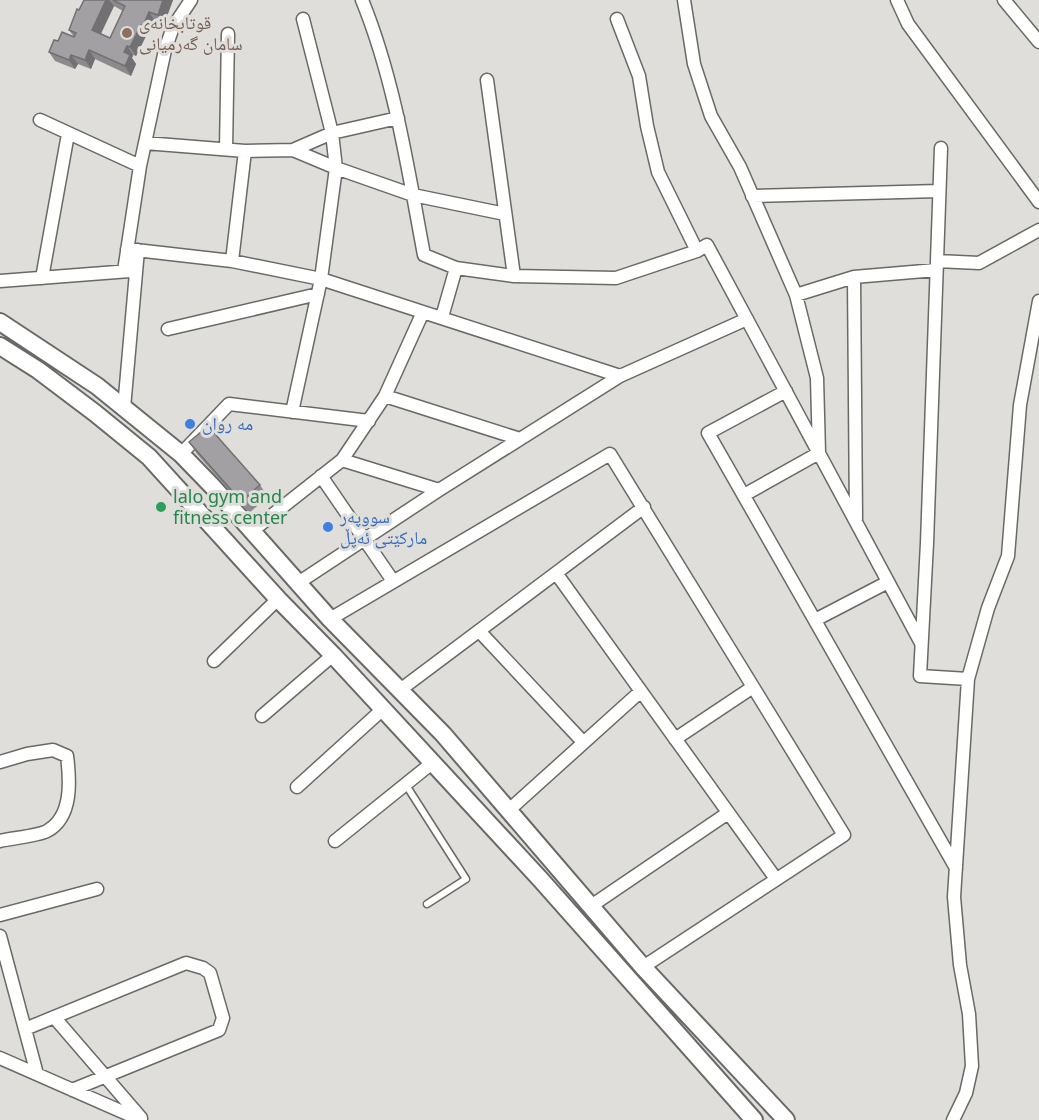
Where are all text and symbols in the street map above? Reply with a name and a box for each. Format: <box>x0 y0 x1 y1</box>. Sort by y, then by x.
place label: قوتابخانەی سامان گەرمیانی <box>139 10 243 55</box>
marker: قوتابخانەی سامان گەرمیانی <box>120 26 134 40</box>
place label: مه روان <box>202 411 253 435</box>
marker: مه روان <box>183 417 197 431</box>
place label: lalo gym and fitness center <box>173 484 288 529</box>
marker: lalo gym and fitness center <box>154 500 168 514</box>
place label: سووپەر مارکێتی ئەپڵ <box>339 504 427 549</box>
marker: سووپەر مارکێتی ئەپڵ <box>321 520 335 534</box>

